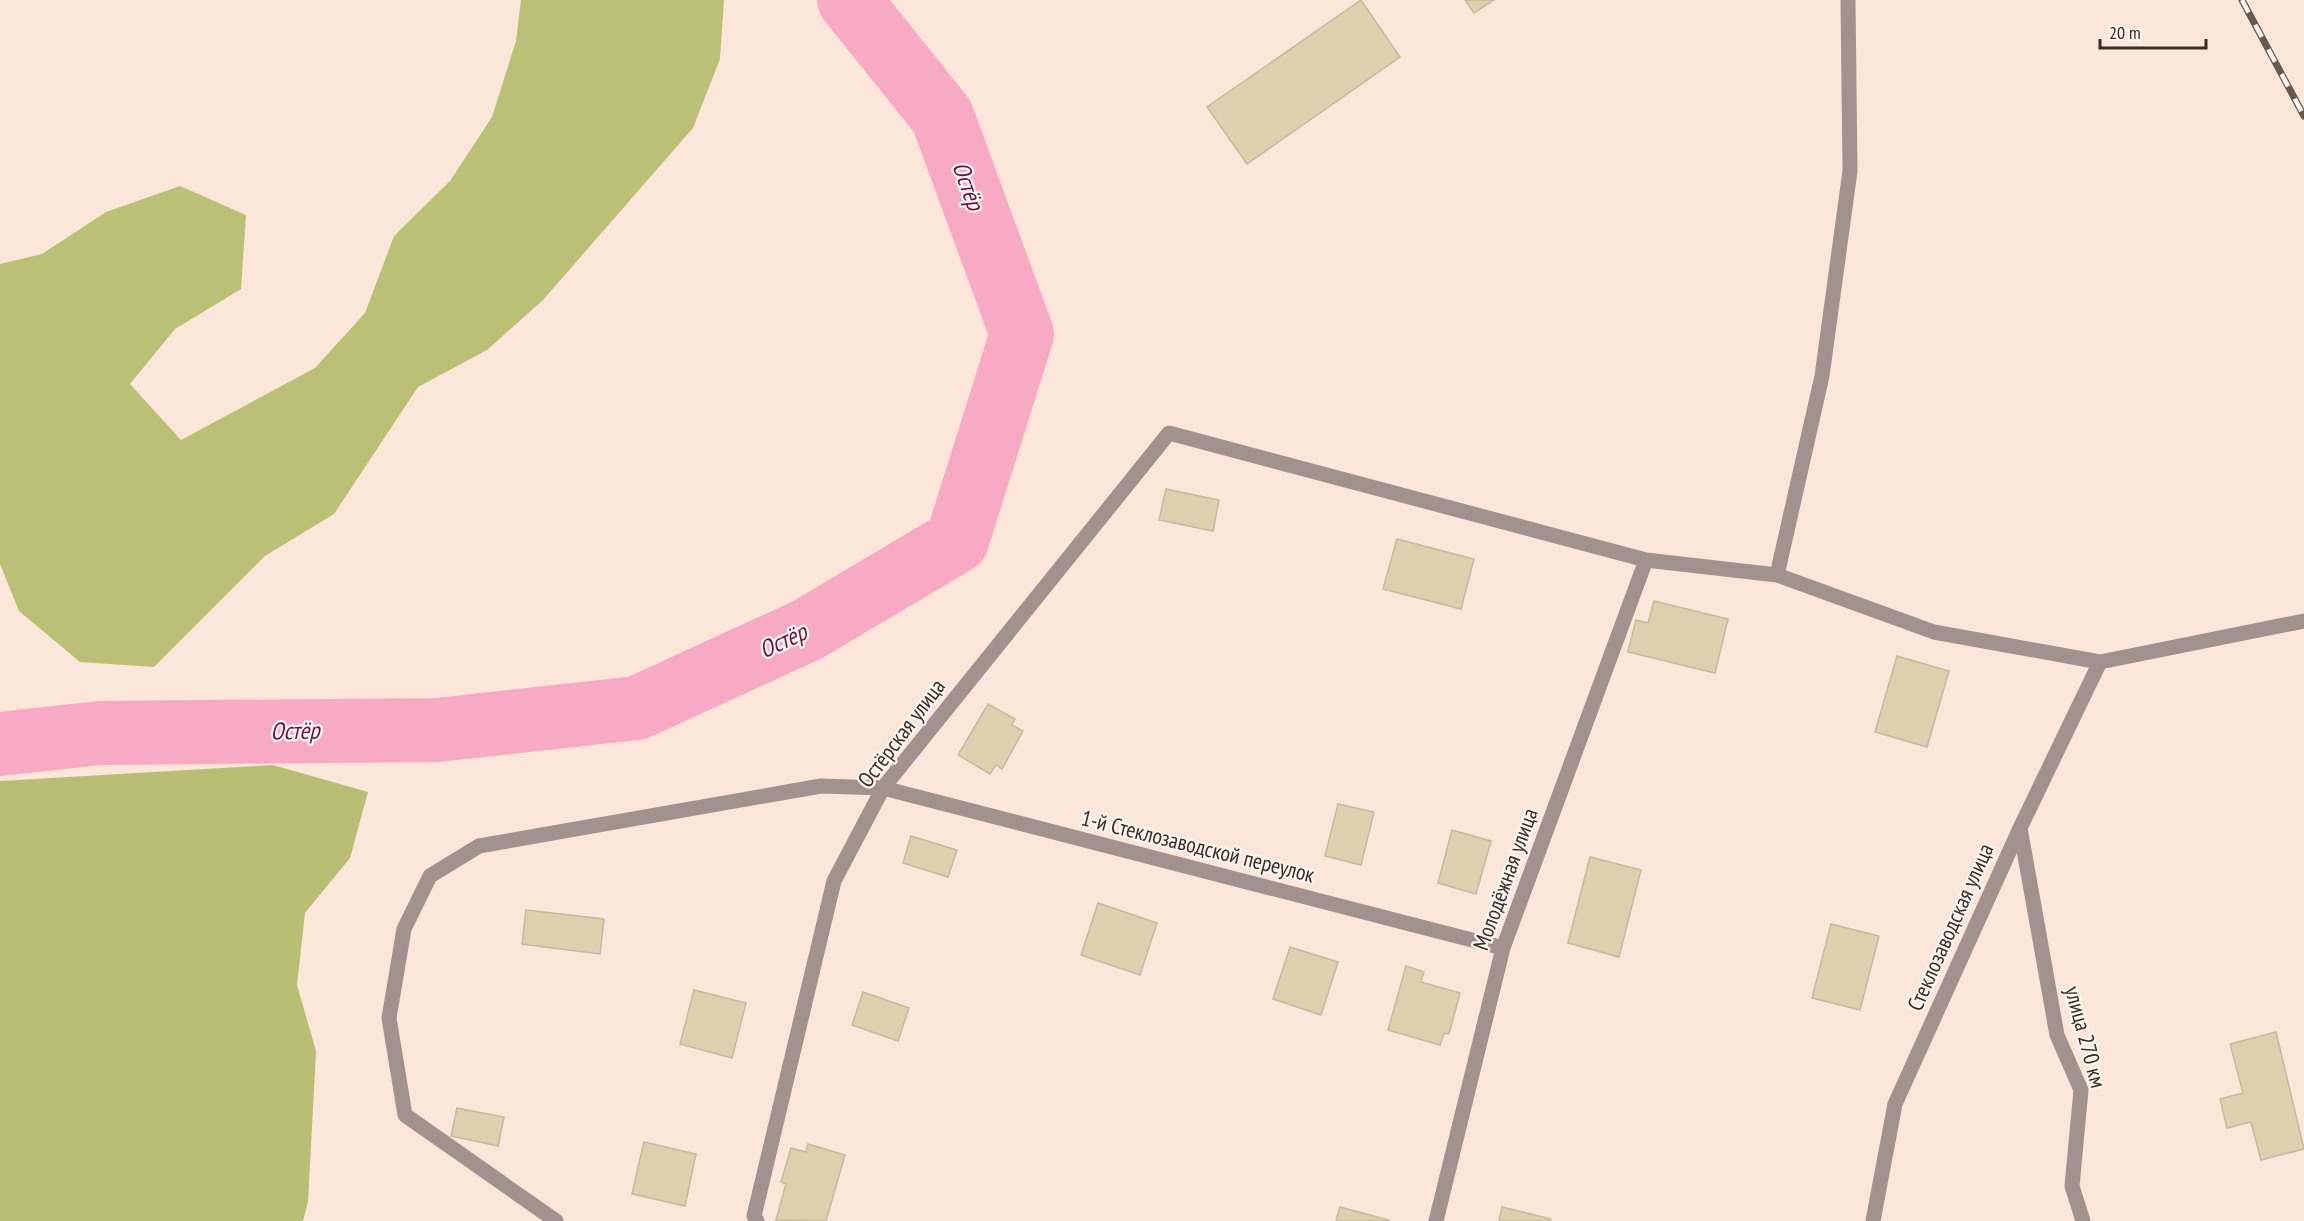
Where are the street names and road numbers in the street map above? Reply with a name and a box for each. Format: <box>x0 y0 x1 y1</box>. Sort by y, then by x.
street label: Остёрская улица <box>851 673 951 793</box>
street label: 1-й Стеклозаводской переулок <box>1079 803 1318 889</box>
street label: Молодёжная улица <box>1466 804 1544 954</box>
street label: Стеклозаводская улица <box>1901 839 1999 1015</box>
street label: улица 270 км <box>2059 983 2113 1091</box>

